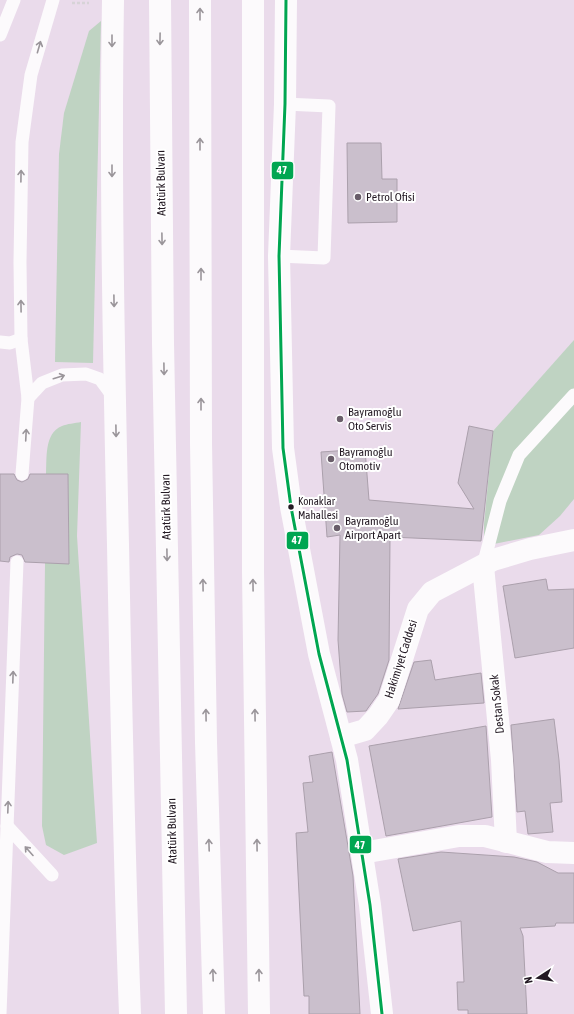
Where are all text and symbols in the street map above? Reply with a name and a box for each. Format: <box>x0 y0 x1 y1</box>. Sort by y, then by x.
one-way arrow <box>196 8 204 21</box>
one-way arrow <box>156 32 164 45</box>
one-way arrow <box>108 34 116 47</box>
one-way arrow <box>36 41 43 54</box>
one-way arrow <box>196 138 204 151</box>
street label: Atatürk Bulvarı <box>153 150 169 216</box>
line badge: 47 <box>271 161 294 180</box>
one-way arrow <box>108 164 116 177</box>
text: 47 <box>276 164 287 176</box>
one-way arrow <box>18 170 25 183</box>
place label: Petrol Ofisi <box>366 190 415 204</box>
marker: Petrol Ofisi <box>353 192 363 202</box>
one-way arrow <box>158 232 166 245</box>
one-way arrow <box>197 268 205 281</box>
one-way arrow <box>110 294 117 307</box>
one-way arrow <box>17 300 25 313</box>
one-way arrow <box>160 362 167 375</box>
one-way arrow <box>53 373 66 380</box>
one-way arrow <box>197 398 205 411</box>
place label: Bayramoğlu Oto Servis <box>348 405 402 433</box>
marker: Bayramoğlu Oto Servis <box>335 414 345 424</box>
one-way arrow <box>112 424 120 437</box>
one-way arrow <box>22 429 29 442</box>
place label: Bayramoğlu Otomotiv <box>339 445 393 473</box>
marker: Bayramoğlu Otomotiv <box>326 454 336 464</box>
street label: Atatürk Bulvarı <box>158 474 174 540</box>
place label: Konaklar Mahallesi <box>298 495 338 521</box>
marker: Konaklar Mahallesi <box>286 502 296 512</box>
place label: Bayramoğlu Airport Apart <box>345 514 402 542</box>
marker: Bayramoğlu Airport Apart <box>332 523 342 533</box>
line badge: 47 <box>286 531 309 550</box>
text: 47 <box>291 534 302 546</box>
one-way arrow <box>163 548 170 561</box>
one-way arrow <box>200 579 207 592</box>
one-way arrow <box>249 579 257 592</box>
street label: Hakimiyet Caddesi <box>382 618 420 700</box>
one-way arrow <box>9 671 17 684</box>
street label: Destan Sokak <box>487 673 507 734</box>
one-way arrow <box>202 709 210 722</box>
one-way arrow <box>251 709 259 722</box>
street label: Atatürk Bulvarı <box>164 798 180 864</box>
one-way arrow <box>4 801 12 814</box>
line badge: 47 <box>349 835 372 854</box>
one-way arrow <box>205 839 213 852</box>
one-way arrow <box>253 839 261 852</box>
text: 47 <box>354 839 365 851</box>
one-way arrow <box>25 846 34 856</box>
north arrow <box>518 958 558 998</box>
one-way arrow <box>209 969 217 982</box>
one-way arrow <box>255 969 263 982</box>
text: N <box>522 976 535 985</box>

